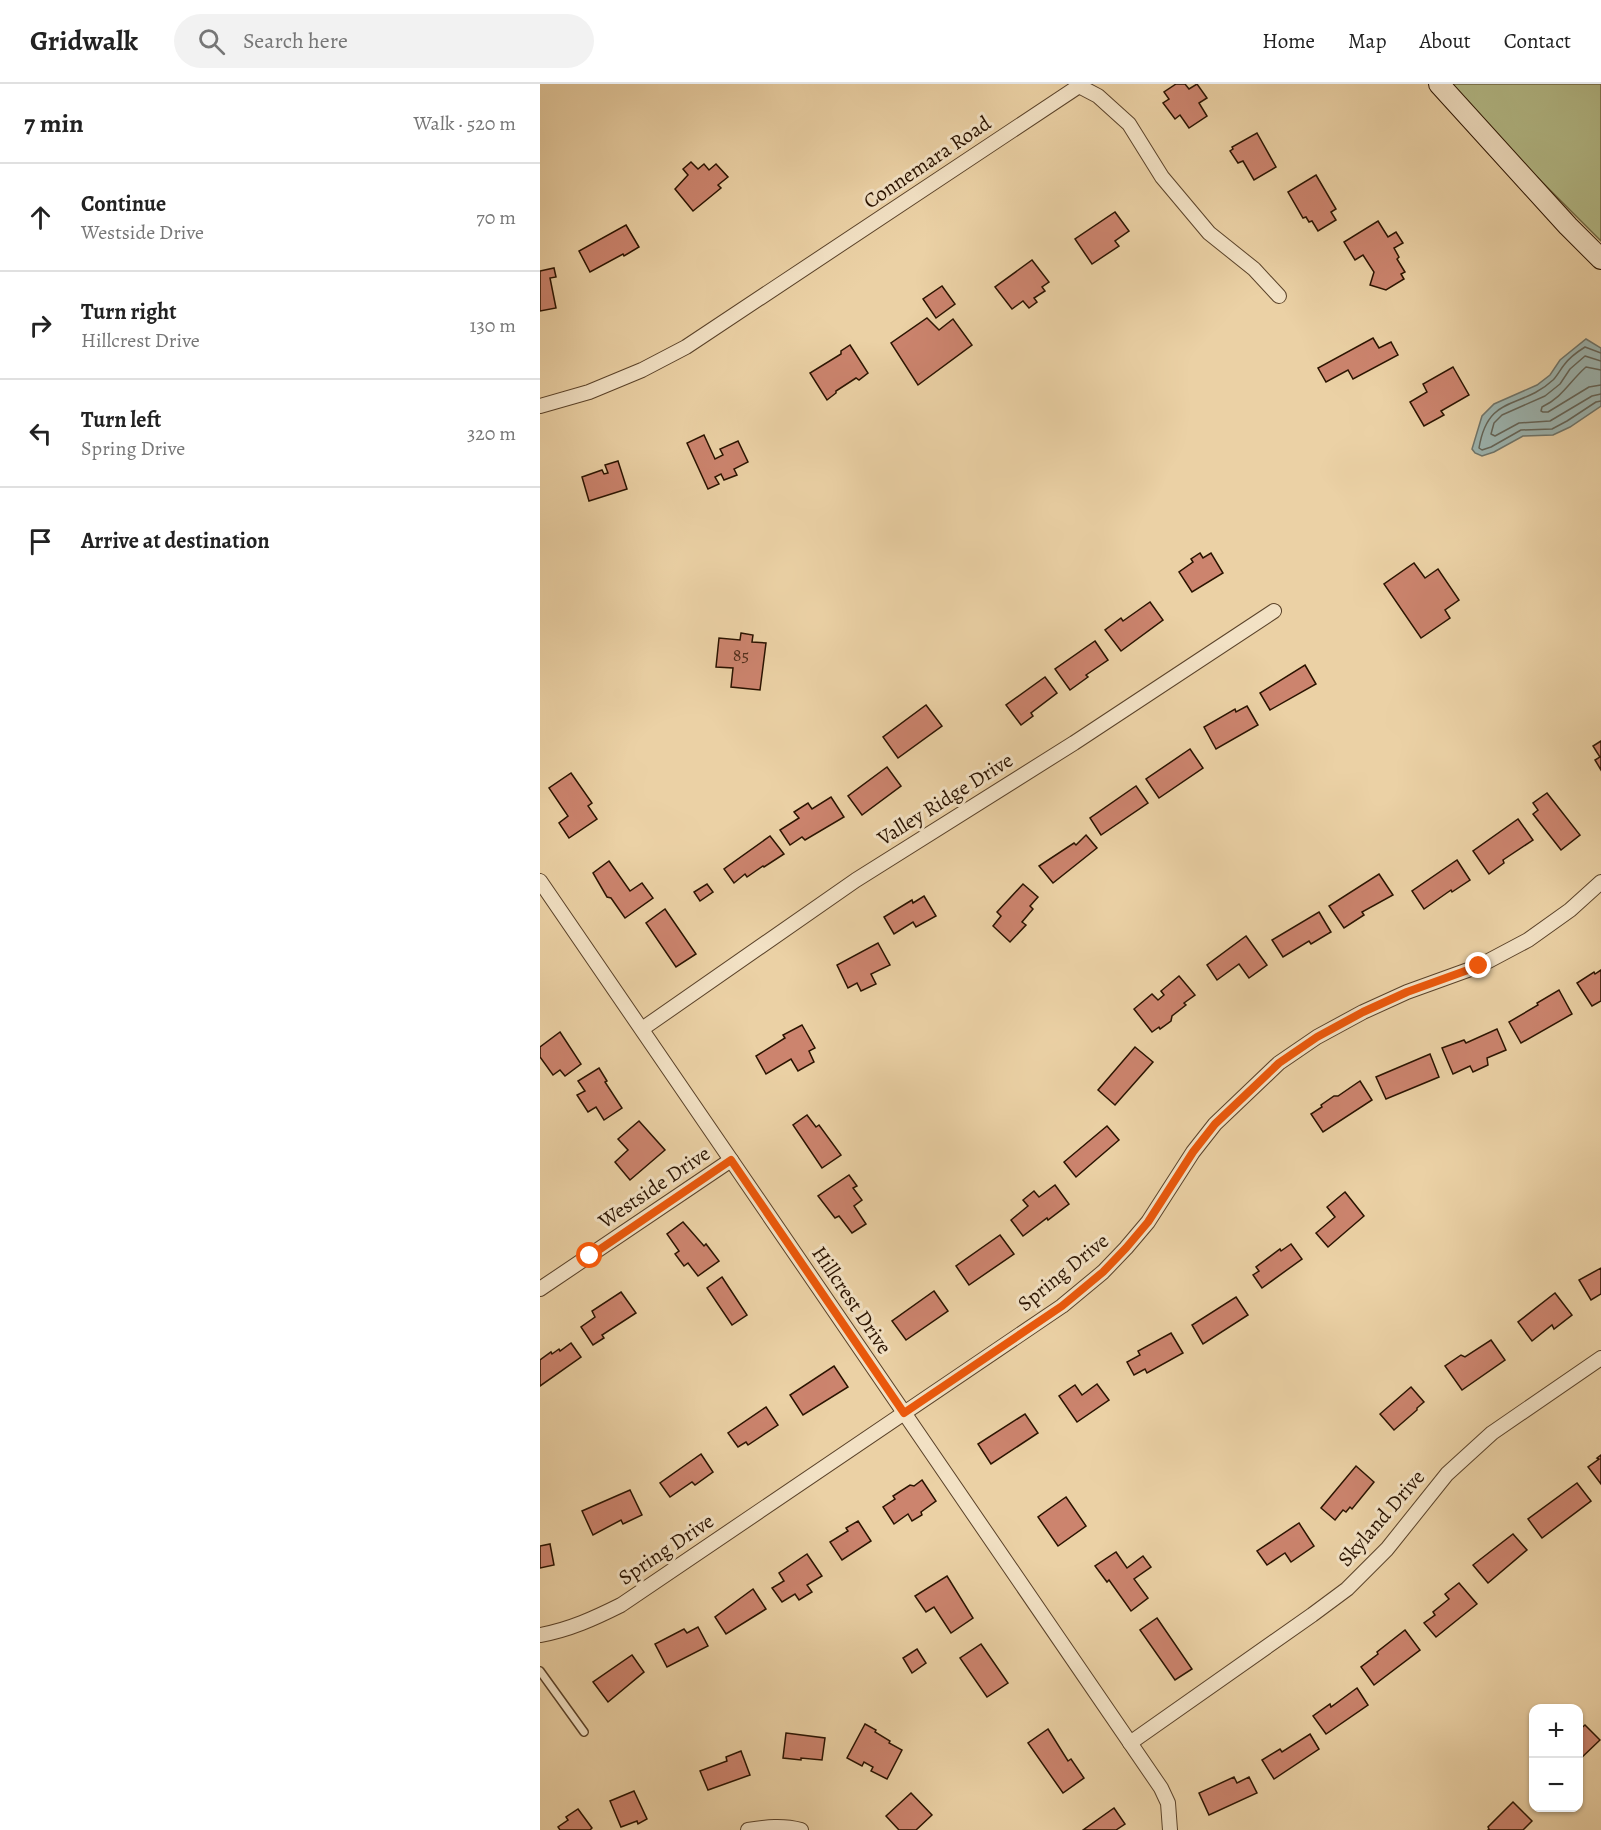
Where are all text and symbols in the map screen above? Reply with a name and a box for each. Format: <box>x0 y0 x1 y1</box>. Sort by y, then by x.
search box <box>174 14 594 68</box>
text: Gridwalk <box>30 22 138 60</box>
icon: search <box>195 25 228 58</box>
text: Search here <box>243 26 348 56</box>
text: Home <box>1262 27 1315 55</box>
text: Map <box>1348 27 1386 55</box>
text: About <box>1419 27 1471 55</box>
text: Contact <box>1504 27 1571 55</box>
text: 7 min <box>24 106 84 141</box>
street label: Connemara Road <box>858 109 997 215</box>
text: Walk · 520 m <box>414 110 516 137</box>
text: Continue <box>81 189 166 219</box>
icon: ahead <box>24 201 57 234</box>
text: 70 m <box>476 204 516 231</box>
text: Westside Drive <box>81 219 204 246</box>
text: Turn right <box>81 297 177 327</box>
icon: right <box>24 309 57 342</box>
text: 130 m <box>470 312 516 339</box>
text: Hillcrest Drive <box>81 327 200 354</box>
text: Turn left <box>81 405 161 435</box>
icon: left <box>24 417 57 450</box>
text: 320 m <box>467 420 516 447</box>
text: Spring Drive <box>81 435 185 462</box>
icon: arrive <box>24 525 57 558</box>
text: Arrive at destination <box>81 526 270 556</box>
house number: 85 <box>733 643 749 667</box>
street label: Valley Ridge Drive <box>871 746 1018 853</box>
route end <box>1465 952 1491 978</box>
street label: Westside Drive <box>592 1139 715 1235</box>
street label: Spring Drive <box>1012 1227 1114 1317</box>
street label: Hillcrest Drive <box>806 1241 898 1359</box>
route start <box>576 1242 602 1268</box>
street label: Skyland Drive <box>1331 1464 1431 1572</box>
street label: Spring Drive <box>613 1507 719 1591</box>
map controls <box>1529 1704 1583 1812</box>
button: + <box>1529 1704 1583 1758</box>
button: − <box>1529 1758 1583 1812</box>

